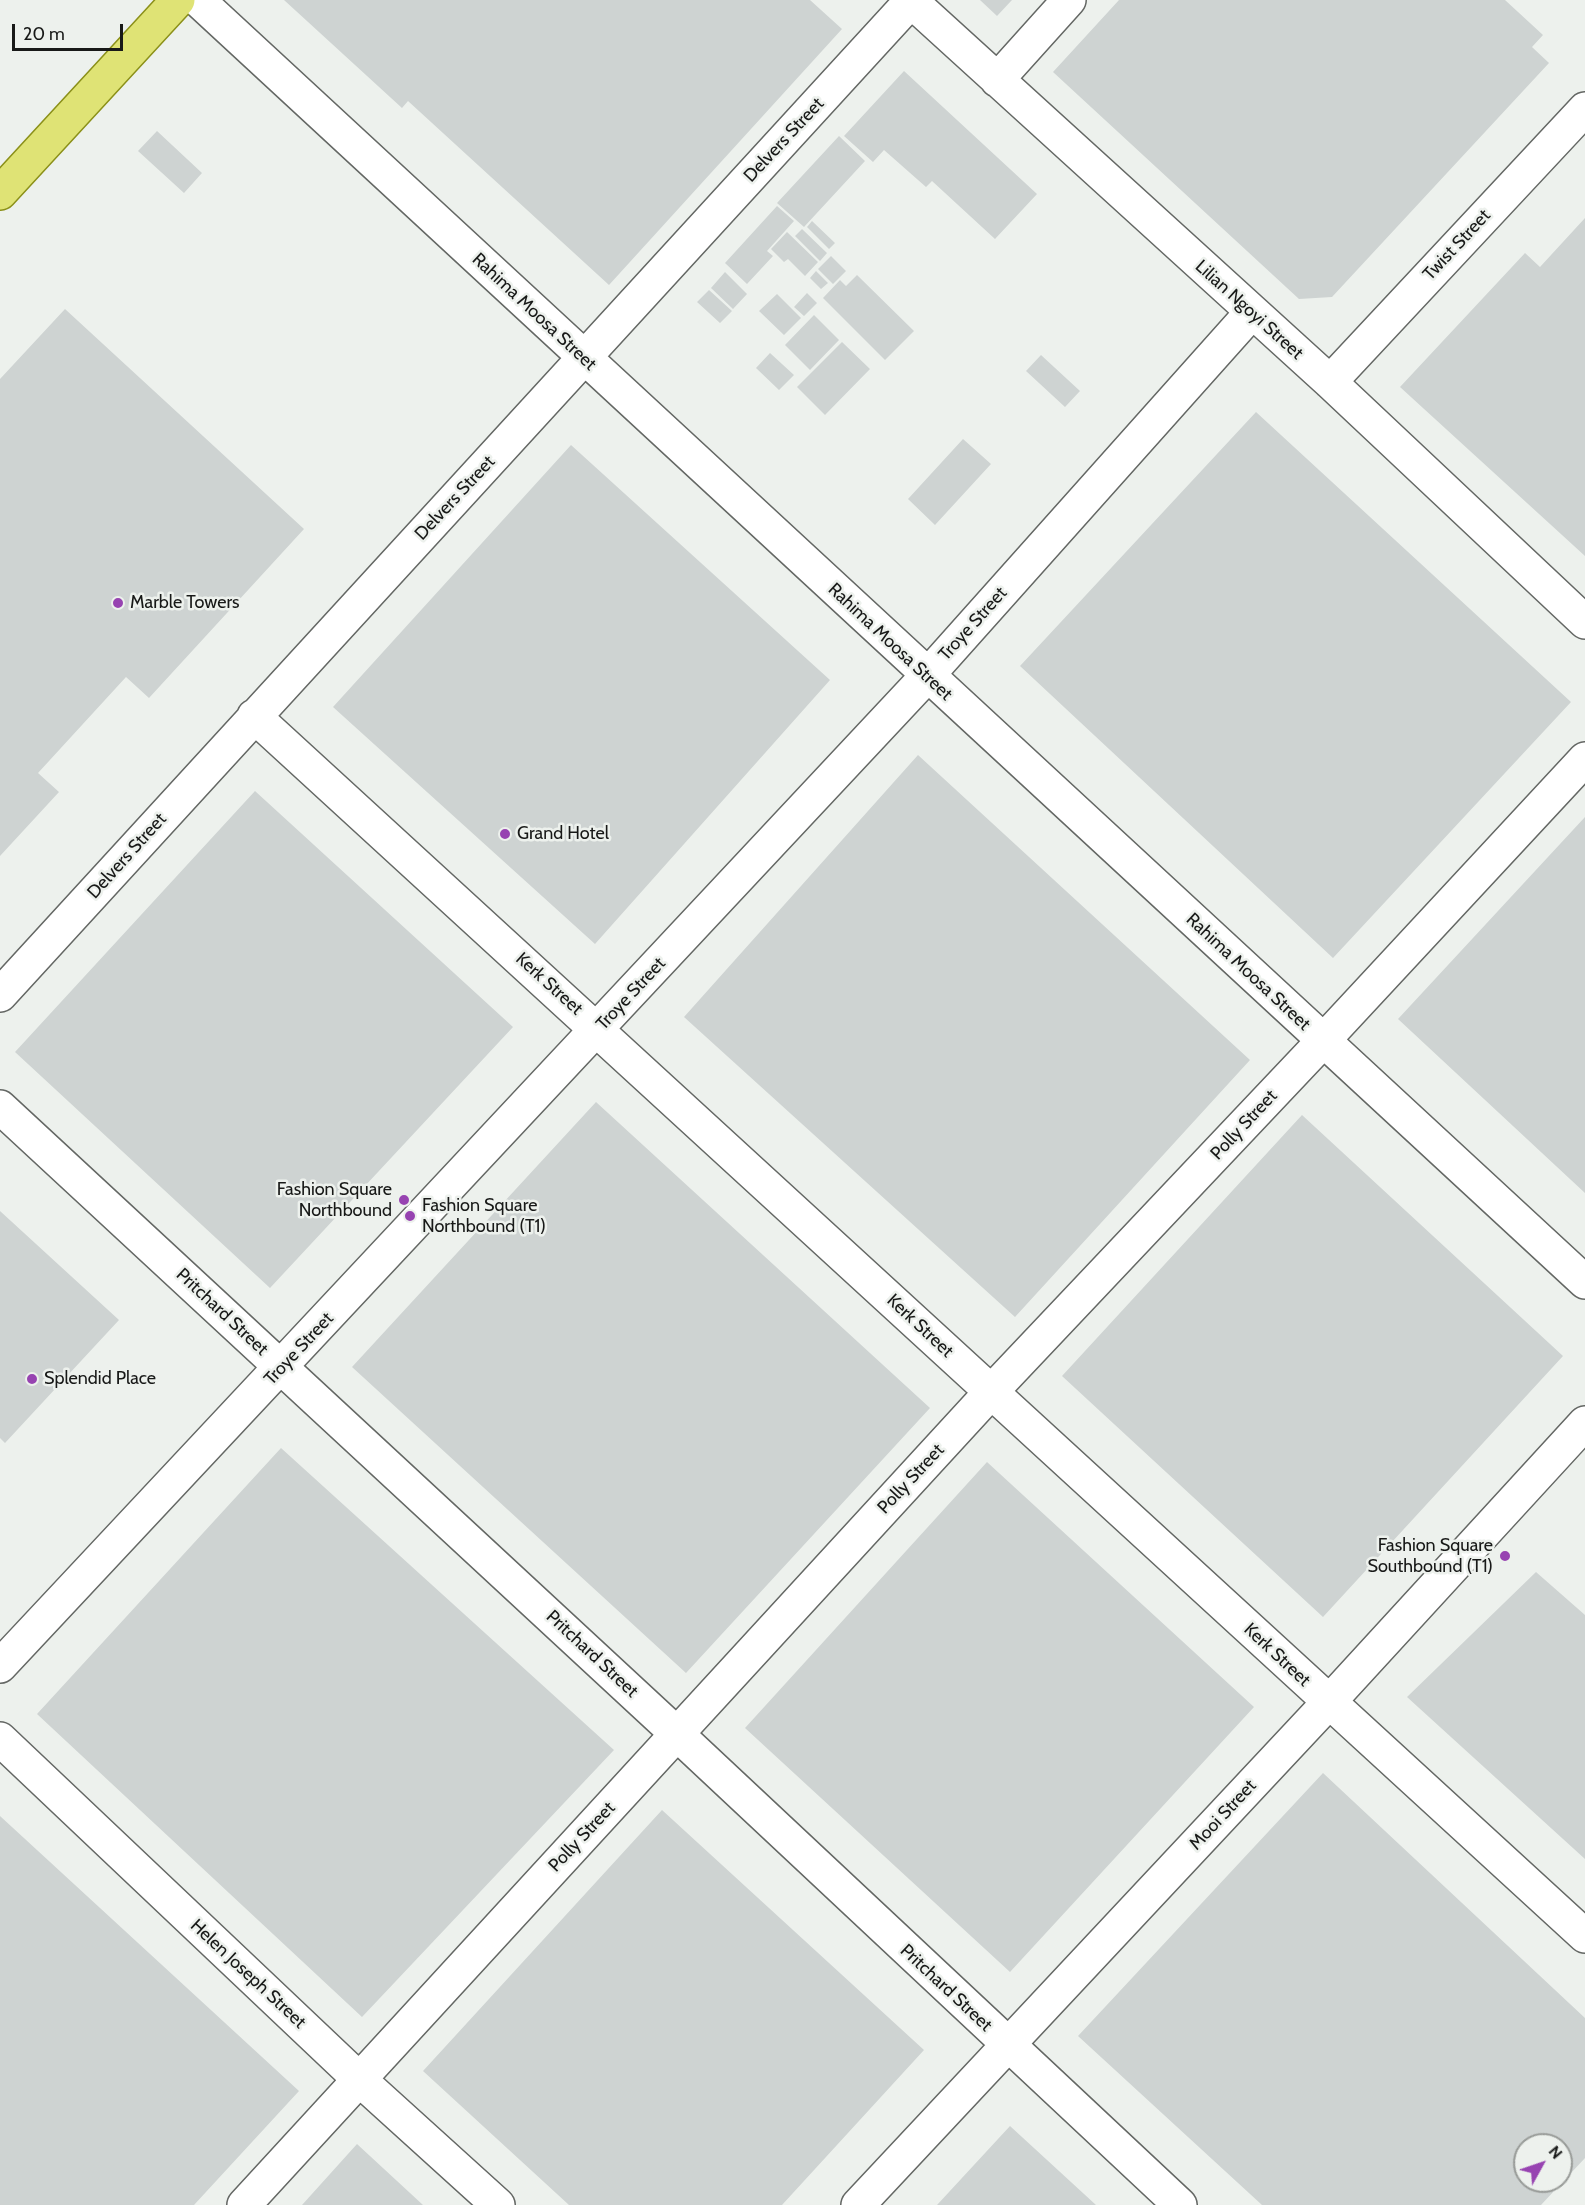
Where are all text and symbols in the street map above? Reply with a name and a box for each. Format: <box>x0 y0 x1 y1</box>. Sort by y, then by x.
scale bar <box>15 12 126 50</box>
text: 20 m <box>23 23 65 45</box>
street label: Delvers Street <box>739 93 829 187</box>
street label: Twist Street <box>1419 205 1495 285</box>
street label: Rahima Moosa Street <box>467 249 601 375</box>
street label: Lilian Ngoyi Street <box>1191 256 1307 364</box>
street label: Delvers Street <box>410 451 500 545</box>
street label: Rahima Moosa Street <box>823 579 957 705</box>
street label: Troye Street <box>934 583 1012 665</box>
place label: Marble Towers <box>130 592 240 614</box>
marker: Marble Towers <box>111 596 125 610</box>
street label: Delvers Street <box>83 809 171 903</box>
place label: Grand Hotel <box>517 823 609 845</box>
marker: Grand Hotel <box>498 827 512 841</box>
street label: Rahima Moosa Street <box>1181 909 1315 1035</box>
street label: Kerk Street <box>511 948 587 1020</box>
street label: Troye Street <box>592 953 670 1035</box>
street label: Polly Street <box>1206 1086 1282 1164</box>
place label: Fashion Square Northbound <box>277 1179 392 1222</box>
marker: Fashion Square Northbound <box>397 1193 411 1207</box>
place label: Fashion Square Northbound (T1) <box>422 1195 546 1238</box>
marker: Fashion Square Northbound (T1) <box>403 1209 417 1223</box>
street label: Pritchard Street <box>171 1264 273 1360</box>
street label: Kerk Street <box>882 1290 958 1362</box>
street label: Troye Street <box>260 1308 338 1390</box>
place label: Splendid Place <box>44 1368 156 1390</box>
marker: Splendid Place <box>25 1372 39 1386</box>
street label: Polly Street <box>873 1440 949 1518</box>
place label: Fashion Square Southbound (T1) <box>1367 1535 1493 1578</box>
marker: Fashion Square Southbound (T1) <box>1498 1549 1512 1563</box>
street label: Pritchard Street <box>541 1606 643 1702</box>
street label: Kerk Street <box>1239 1619 1315 1691</box>
street label: Mooi Street <box>1185 1775 1261 1855</box>
street label: Polly Street <box>544 1798 620 1876</box>
street label: Helen Joseph Street <box>186 1915 310 2033</box>
street label: Pritchard Street <box>895 1940 997 2036</box>
north arrow <box>1513 2133 1573 2193</box>
text: N <box>1545 2142 1567 2163</box>

